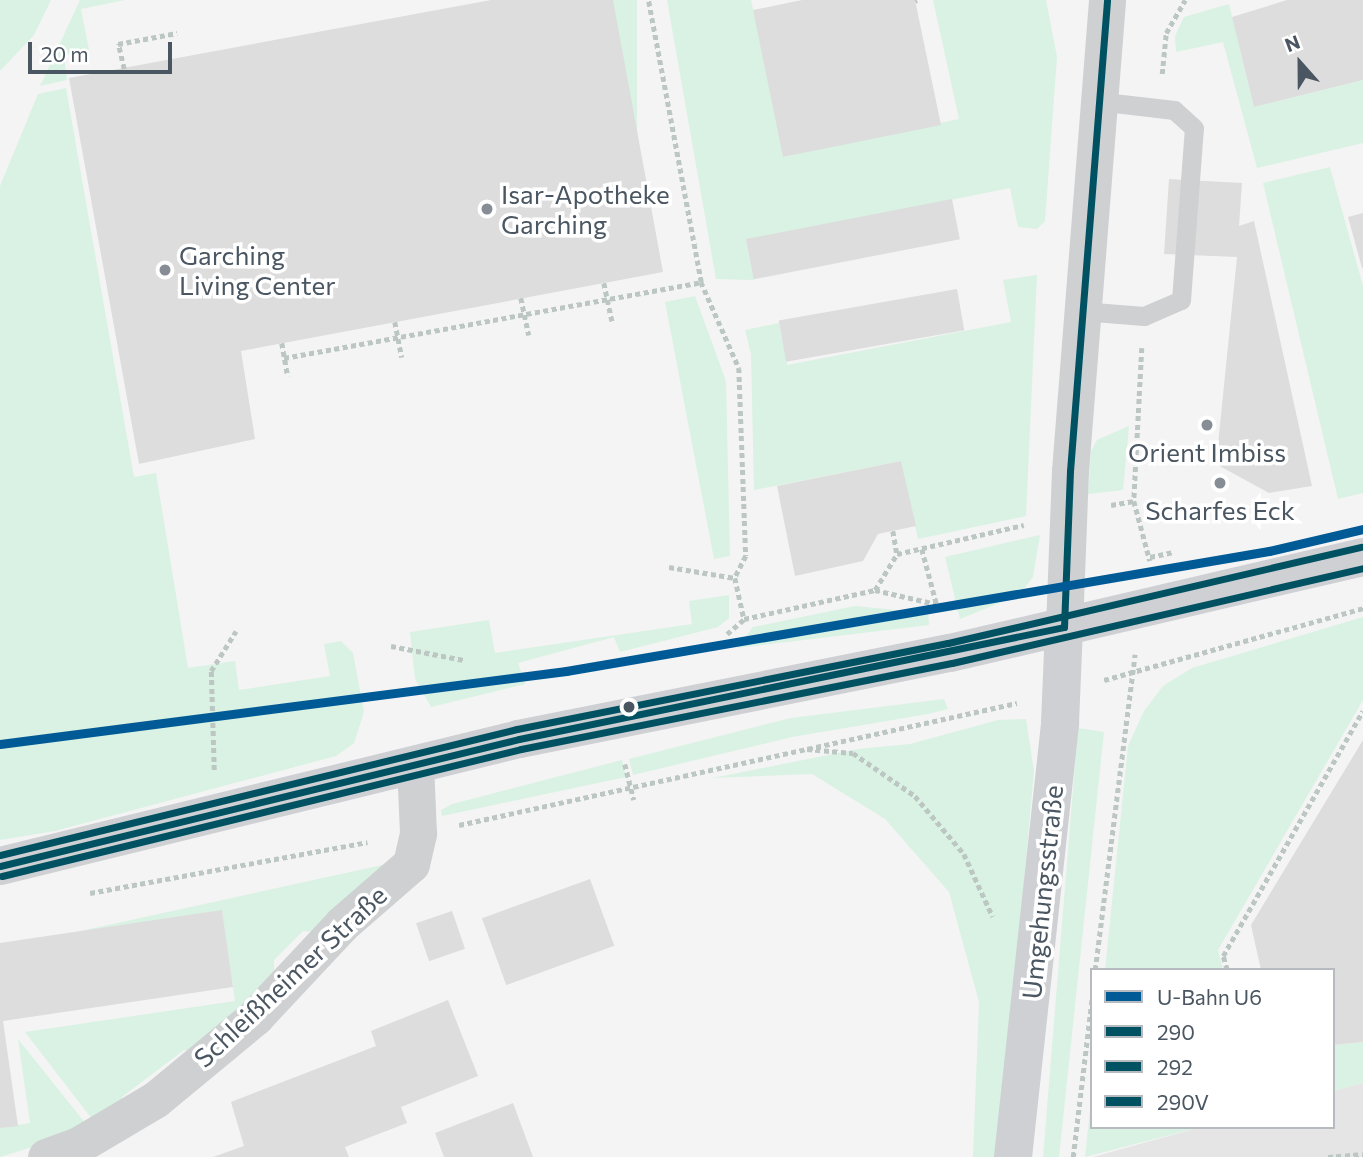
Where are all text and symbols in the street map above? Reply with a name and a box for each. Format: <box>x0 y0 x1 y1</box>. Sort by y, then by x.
scale bar <box>32 28 175 72</box>
north arrow <box>1265 28 1335 98</box>
text: N <box>1282 30 1303 56</box>
text: 20 m <box>41 41 89 66</box>
place label: Isar-Apotheke Garching <box>501 178 670 240</box>
marker: Isar-Apotheke Garching <box>479 201 495 217</box>
place label: Garching Living Center <box>179 239 336 300</box>
marker: Garching Living Center <box>157 262 173 278</box>
marker: Orient Imbiss <box>1199 417 1215 433</box>
place label: Orient Imbiss <box>1128 436 1286 468</box>
marker: Scharfes Eck <box>1212 475 1228 491</box>
place label: Scharfes Eck <box>1145 494 1295 526</box>
unlabelled marker <box>622 700 636 714</box>
street label: Umgehungsstraße <box>1015 783 1069 1001</box>
street label: Schleißheimer Straße <box>187 879 393 1073</box>
legend <box>1090 968 1335 1129</box>
text: U-Bahn U6 <box>1157 984 1262 1009</box>
text: 290 <box>1157 1019 1195 1044</box>
text: 292 <box>1157 1054 1193 1079</box>
text: 290V <box>1157 1089 1209 1114</box>

